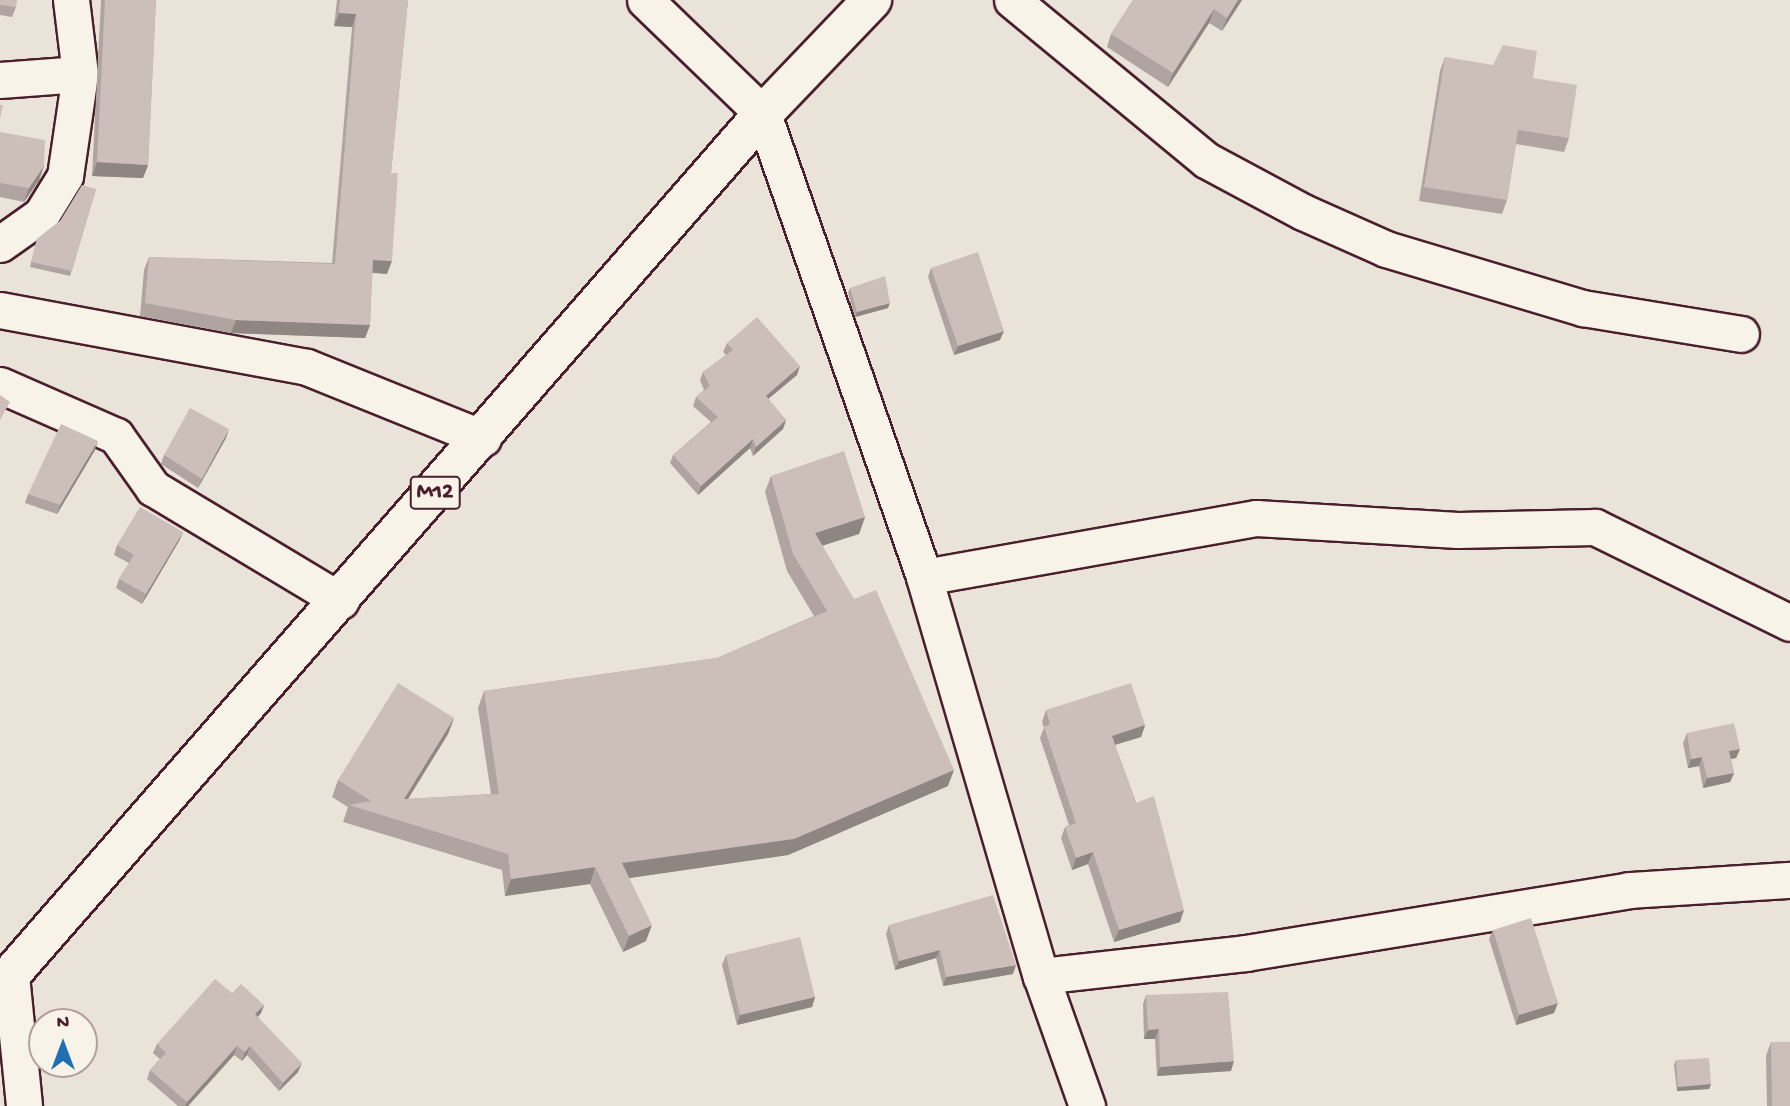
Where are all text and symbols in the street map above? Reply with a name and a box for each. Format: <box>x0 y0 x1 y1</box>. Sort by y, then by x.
road number: M12 <box>409 474 461 512</box>
north arrow <box>28 1008 98 1078</box>
text: N <box>57 1012 69 1035</box>

